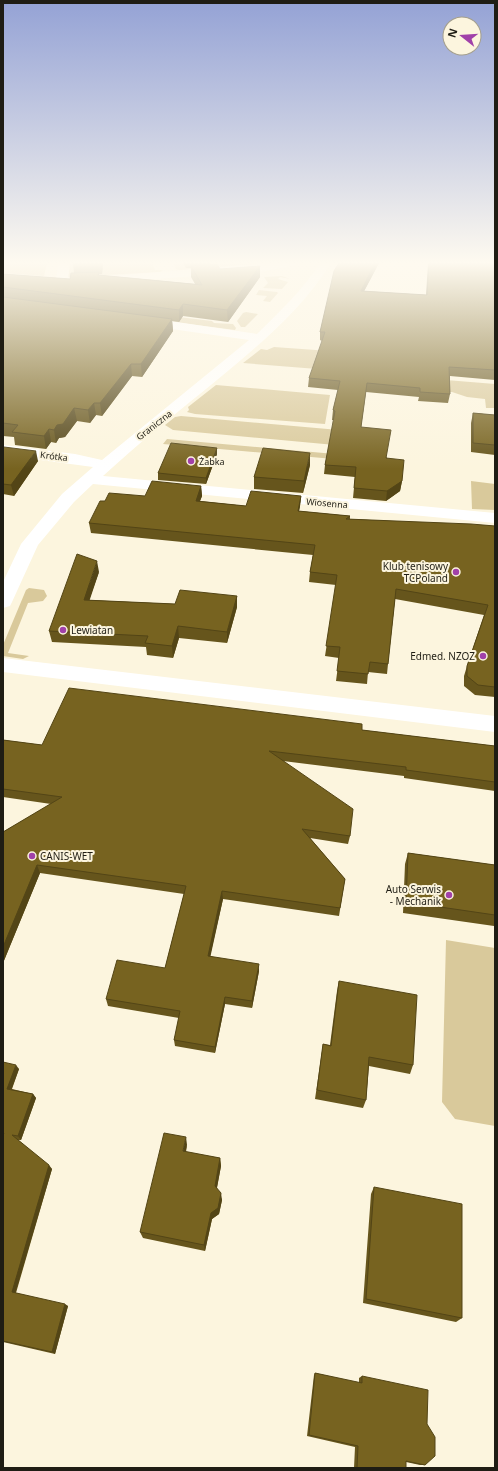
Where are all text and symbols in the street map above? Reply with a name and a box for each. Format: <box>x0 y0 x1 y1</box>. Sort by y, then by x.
north arrow <box>442 16 482 56</box>
text: N <box>443 26 460 39</box>
street label: Graniczna <box>133 407 175 443</box>
street label: Krótka <box>39 448 69 464</box>
place label: Żabka <box>199 455 225 468</box>
marker: Żabka <box>186 456 196 466</box>
street label: Wiosenna <box>306 495 348 511</box>
place label: Klub tenisowy TCPoland <box>383 559 449 585</box>
marker: Klub tenisowy TCPoland <box>451 567 461 577</box>
place label: Lewiatan <box>71 623 113 637</box>
marker: Lewiatan <box>58 625 68 635</box>
place label: Edmed. NZOZ <box>410 649 475 663</box>
marker: Edmed. NZOZ <box>478 651 488 661</box>
place label: CANIS-WET <box>40 849 93 863</box>
marker: CANIS-WET <box>27 851 37 861</box>
place label: Auto Serwis - Mechanik <box>386 882 442 908</box>
marker: Auto Serwis - Mechanik <box>444 890 454 900</box>

